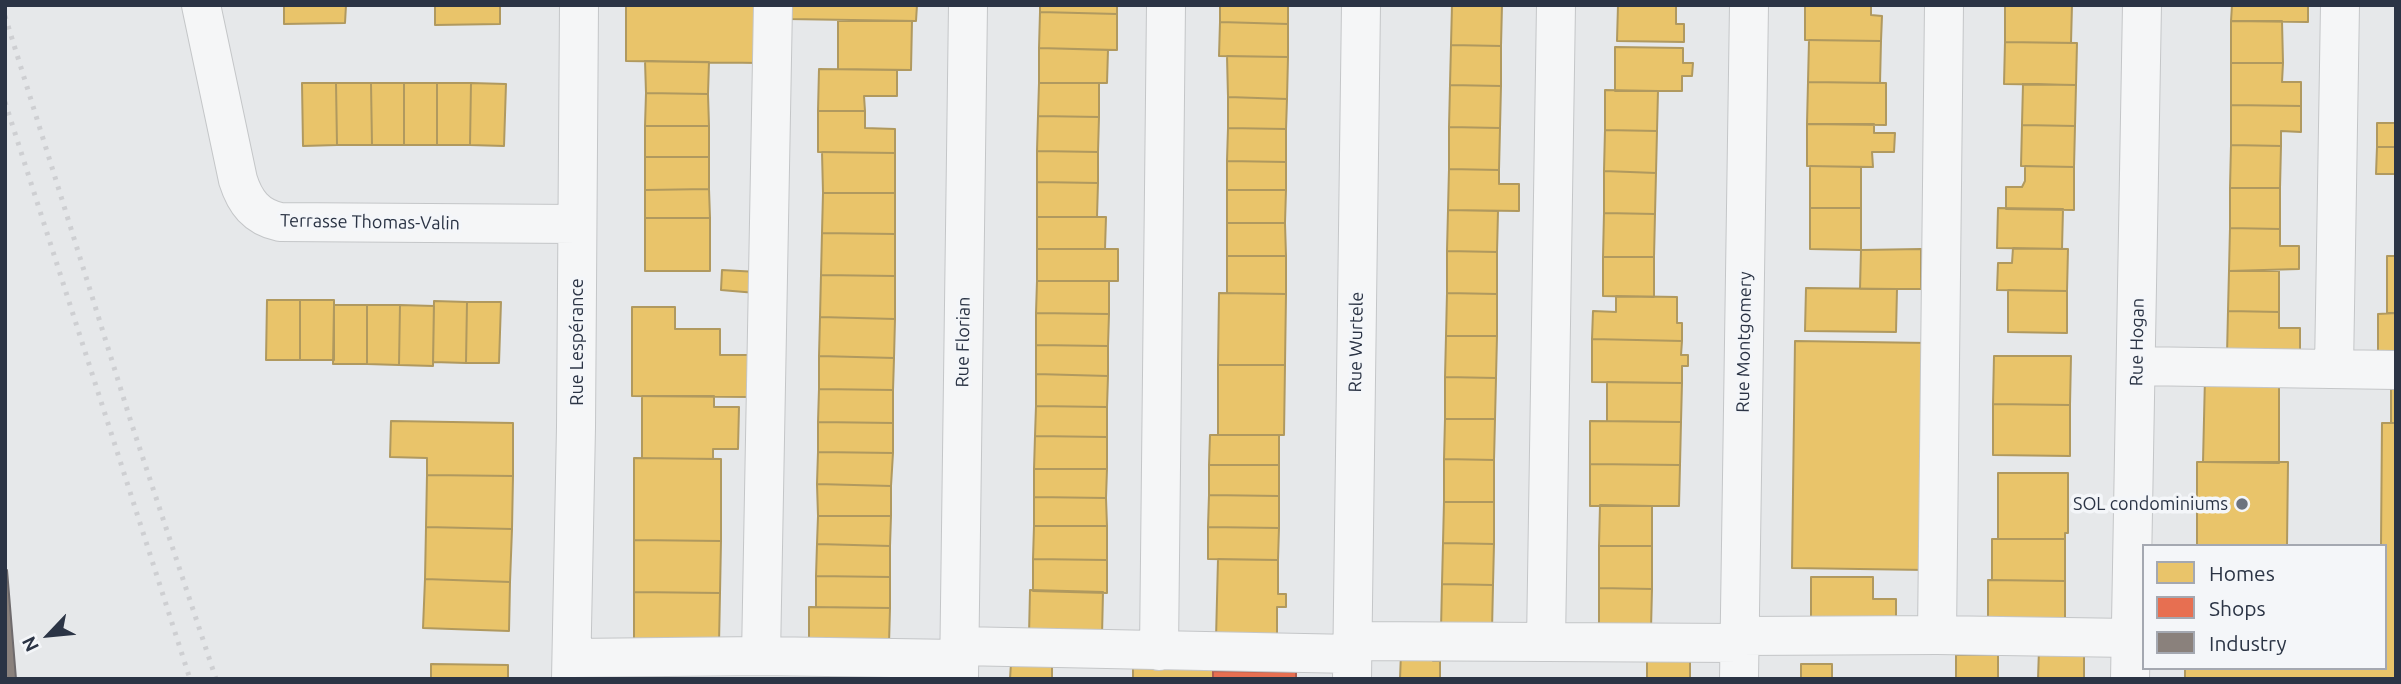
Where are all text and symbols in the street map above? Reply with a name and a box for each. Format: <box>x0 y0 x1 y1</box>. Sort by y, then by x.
street label: Terrasse Thomas-Valin <box>280 210 460 234</box>
street label: Rue Montgomery <box>1732 271 1756 413</box>
street label: Rue Lespérance <box>566 278 588 406</box>
street label: Rue Wurtele <box>1344 291 1368 393</box>
street label: Rue Florian <box>951 296 975 388</box>
street label: Rue Hogan <box>2125 298 2149 386</box>
place label: SOL condominiums <box>2073 493 2228 515</box>
marker: SOL condominiums <box>2234 496 2250 512</box>
legend <box>2142 544 2387 670</box>
text: Homes <box>2209 561 2275 585</box>
text: Shops <box>2209 596 2266 620</box>
north arrow <box>14 600 84 670</box>
text: Industry <box>2209 631 2287 655</box>
text: N <box>17 633 43 655</box>

